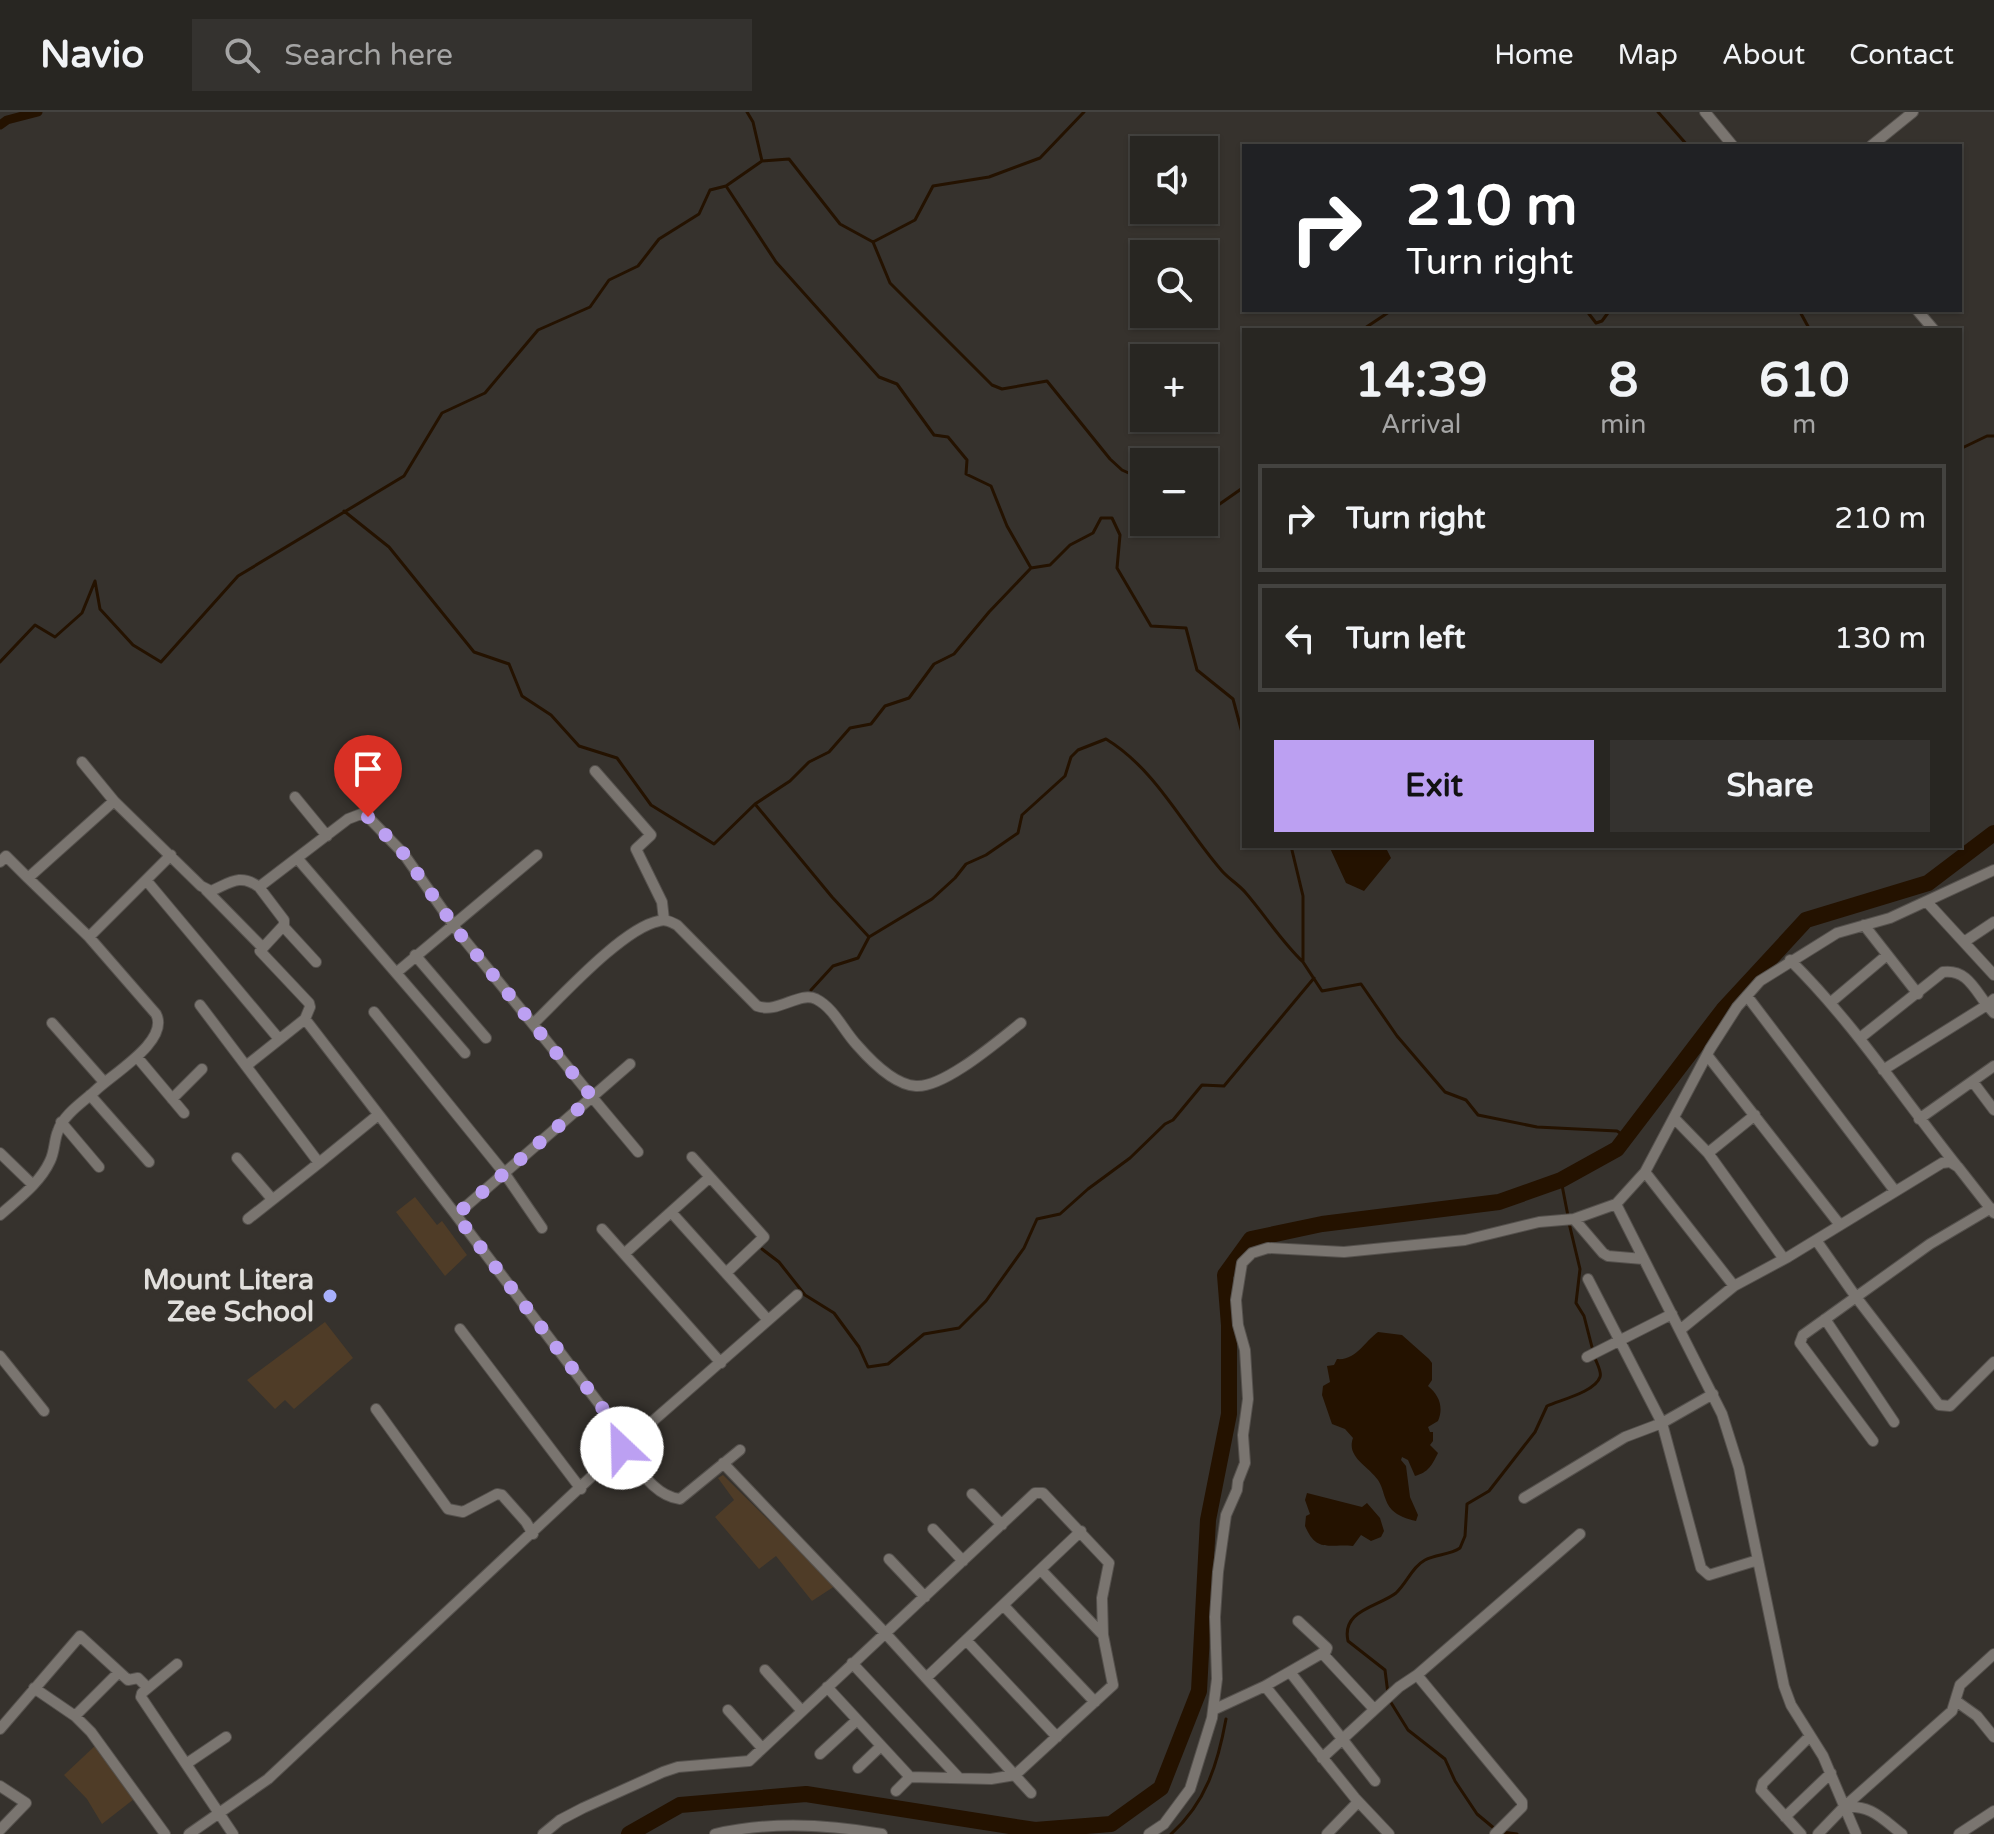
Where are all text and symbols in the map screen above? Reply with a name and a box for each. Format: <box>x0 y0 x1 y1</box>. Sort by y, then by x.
search box <box>192 19 752 91</box>
text: Navio <box>40 32 144 78</box>
icon: search <box>220 33 264 77</box>
text: Search here <box>284 37 453 74</box>
text: Home <box>1494 38 1574 72</box>
text: Map <box>1618 38 1678 72</box>
text: About <box>1722 38 1805 72</box>
text: Contact <box>1849 38 1954 72</box>
map controls <box>1130 136 1218 536</box>
button: sound <box>1130 136 1218 224</box>
text: 210 m <box>1406 173 1577 240</box>
icon: right <box>1274 176 1378 280</box>
button: search <box>1130 240 1218 328</box>
text: Turn right <box>1406 241 1573 284</box>
button: + <box>1130 344 1218 432</box>
text: 14:39 <box>1355 352 1488 410</box>
text: 8 <box>1608 352 1638 410</box>
text: 610 <box>1759 352 1849 410</box>
text: Arrival <box>1381 409 1461 440</box>
text: min <box>1600 409 1646 440</box>
text: m <box>1792 409 1816 440</box>
button: − <box>1130 448 1218 536</box>
icon: right <box>1278 496 1322 540</box>
text: Turn right <box>1346 500 1486 537</box>
text: 210 m <box>1834 500 1926 537</box>
icon: left <box>1278 616 1322 660</box>
text: Turn left <box>1346 620 1465 657</box>
text: 130 m <box>1834 620 1926 657</box>
pin <box>334 735 402 817</box>
button: Exit <box>1274 740 1594 832</box>
button: Share <box>1610 740 1930 832</box>
icon: arrive <box>346 747 390 791</box>
place label: Mount Litera Zee School <box>143 1263 314 1329</box>
marker: Mount Litera Zee School <box>321 1287 339 1305</box>
position arrow <box>580 1406 664 1490</box>

